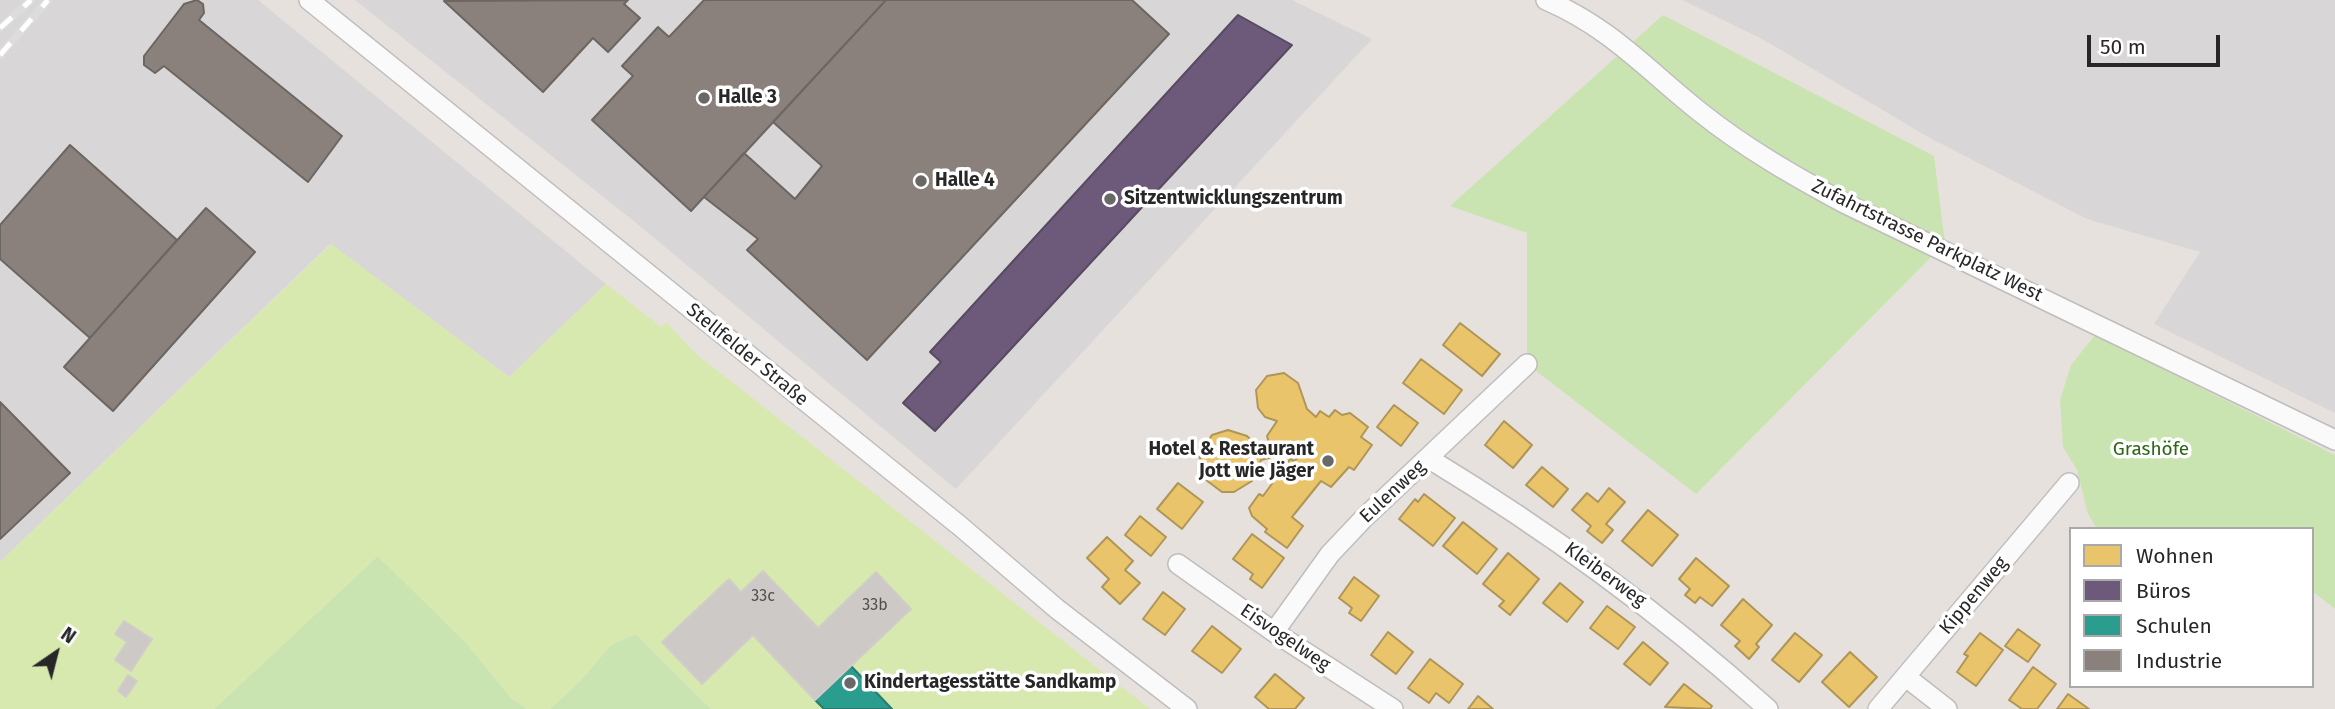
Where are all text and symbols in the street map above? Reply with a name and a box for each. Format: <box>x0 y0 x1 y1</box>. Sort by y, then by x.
scale bar <box>2090 21 2223 65</box>
text: 50 m <box>2100 34 2146 60</box>
place label: Halle 3 <box>718 87 777 109</box>
marker: Halle 3 <box>696 90 712 106</box>
place label: Halle 4 <box>935 170 995 192</box>
marker: Halle 4 <box>913 173 929 189</box>
street label: Zufahrtstrasse Parkplatz West <box>1808 175 2046 307</box>
place label: Sitzentwicklungszentrum <box>1124 188 1343 210</box>
marker: Sitzentwicklungszentrum <box>1102 191 1118 207</box>
street label: Stellfelder Straße <box>681 299 813 411</box>
place label: Hotel & Restaurant Jott wie Jäger <box>1149 439 1314 483</box>
park label: Grashöfe <box>2113 439 2189 461</box>
marker: Hotel & Restaurant Jott wie Jäger <box>1320 453 1336 469</box>
street label: Eulenweg <box>1355 456 1431 528</box>
legend <box>2069 527 2314 688</box>
street label: Kleiberweg <box>1560 538 1650 612</box>
text: Wohnen <box>2136 543 2214 569</box>
street label: Kippenweg <box>1935 552 2013 640</box>
text: Büros <box>2136 578 2191 604</box>
house number: 33c <box>751 587 775 607</box>
house number: 33b <box>862 596 888 616</box>
street label: Eisvogelweg <box>1236 600 1334 676</box>
text: Schulen <box>2136 613 2212 639</box>
north arrow <box>21 618 91 688</box>
text: N <box>57 622 80 648</box>
text: Industrie <box>2136 648 2222 674</box>
place label: Kindertagesstätte Sandkamp <box>864 672 1116 694</box>
marker: Kindertagesstätte Sandkamp <box>842 675 858 691</box>

